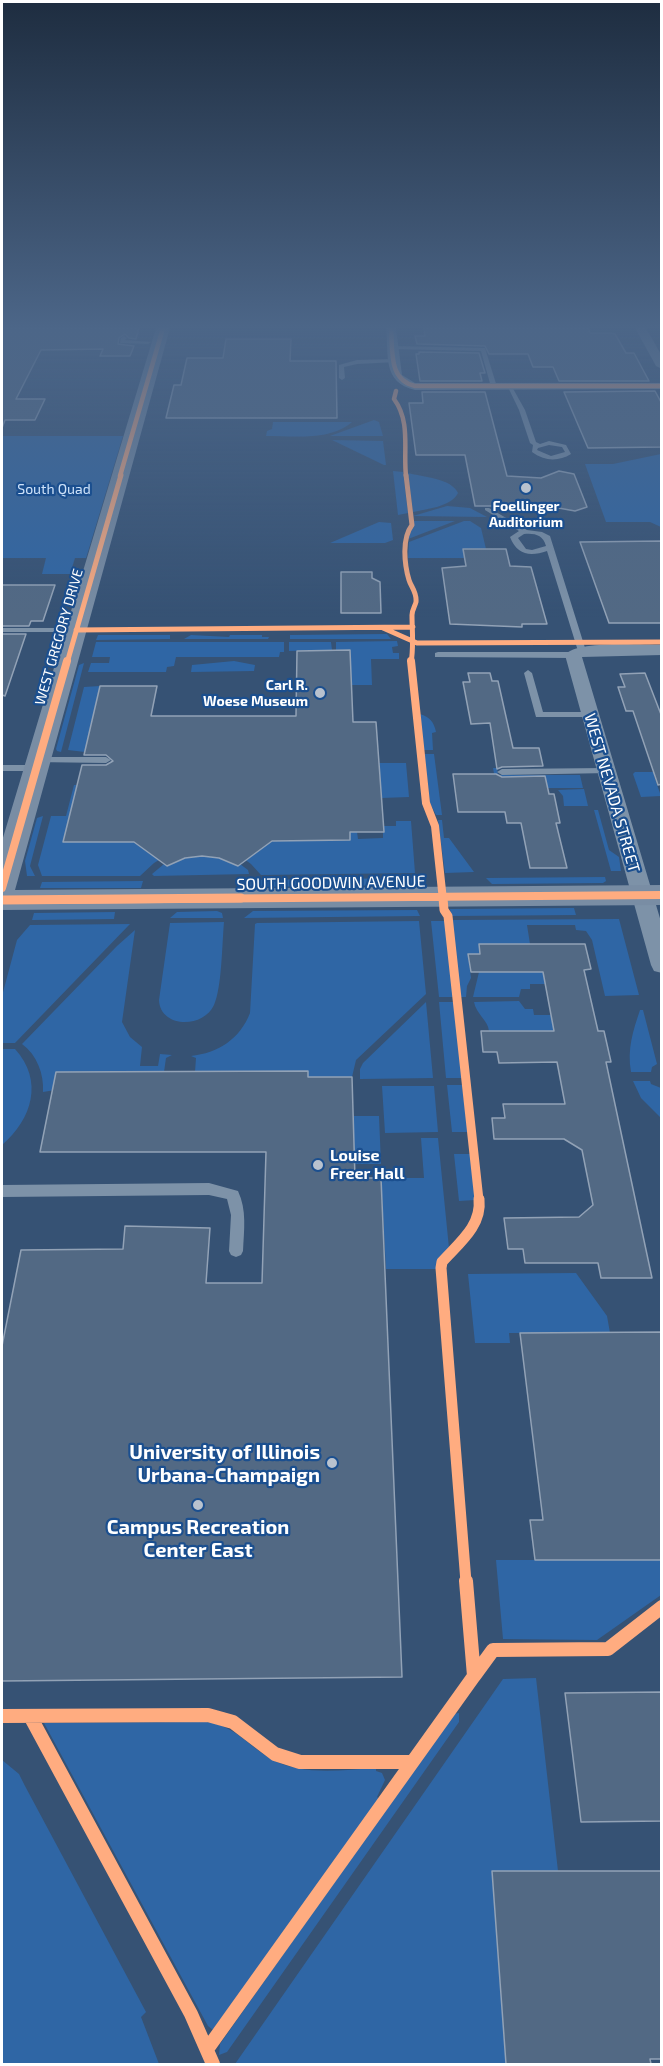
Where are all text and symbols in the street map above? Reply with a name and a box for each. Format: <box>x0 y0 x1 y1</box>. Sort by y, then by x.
park label: South Quad <box>17 481 91 497</box>
marker: Foellinger Auditorium <box>519 481 533 495</box>
place label: Foellinger Auditorium <box>489 498 563 530</box>
street label: WEST GREGORY DRIVE <box>31 567 87 707</box>
place label: Carl R. Woese Museum <box>203 677 308 710</box>
marker: Carl R. Woese Museum <box>313 686 327 700</box>
street label: WEST NEVADA STREET <box>580 711 644 875</box>
street label: SOUTH GOODWIN AVENUE <box>236 872 426 894</box>
place label: Louise Freer Hall <box>330 1146 404 1184</box>
marker: Louise Freer Hall <box>311 1158 325 1172</box>
place label: University of Illinois Urbana-Champaign <box>129 1440 320 1487</box>
marker: University of Illinois Urbana-Champaign <box>325 1456 339 1470</box>
marker: Campus Recreation Center East <box>191 1498 205 1512</box>
place label: Campus Recreation Center East <box>107 1515 289 1562</box>

